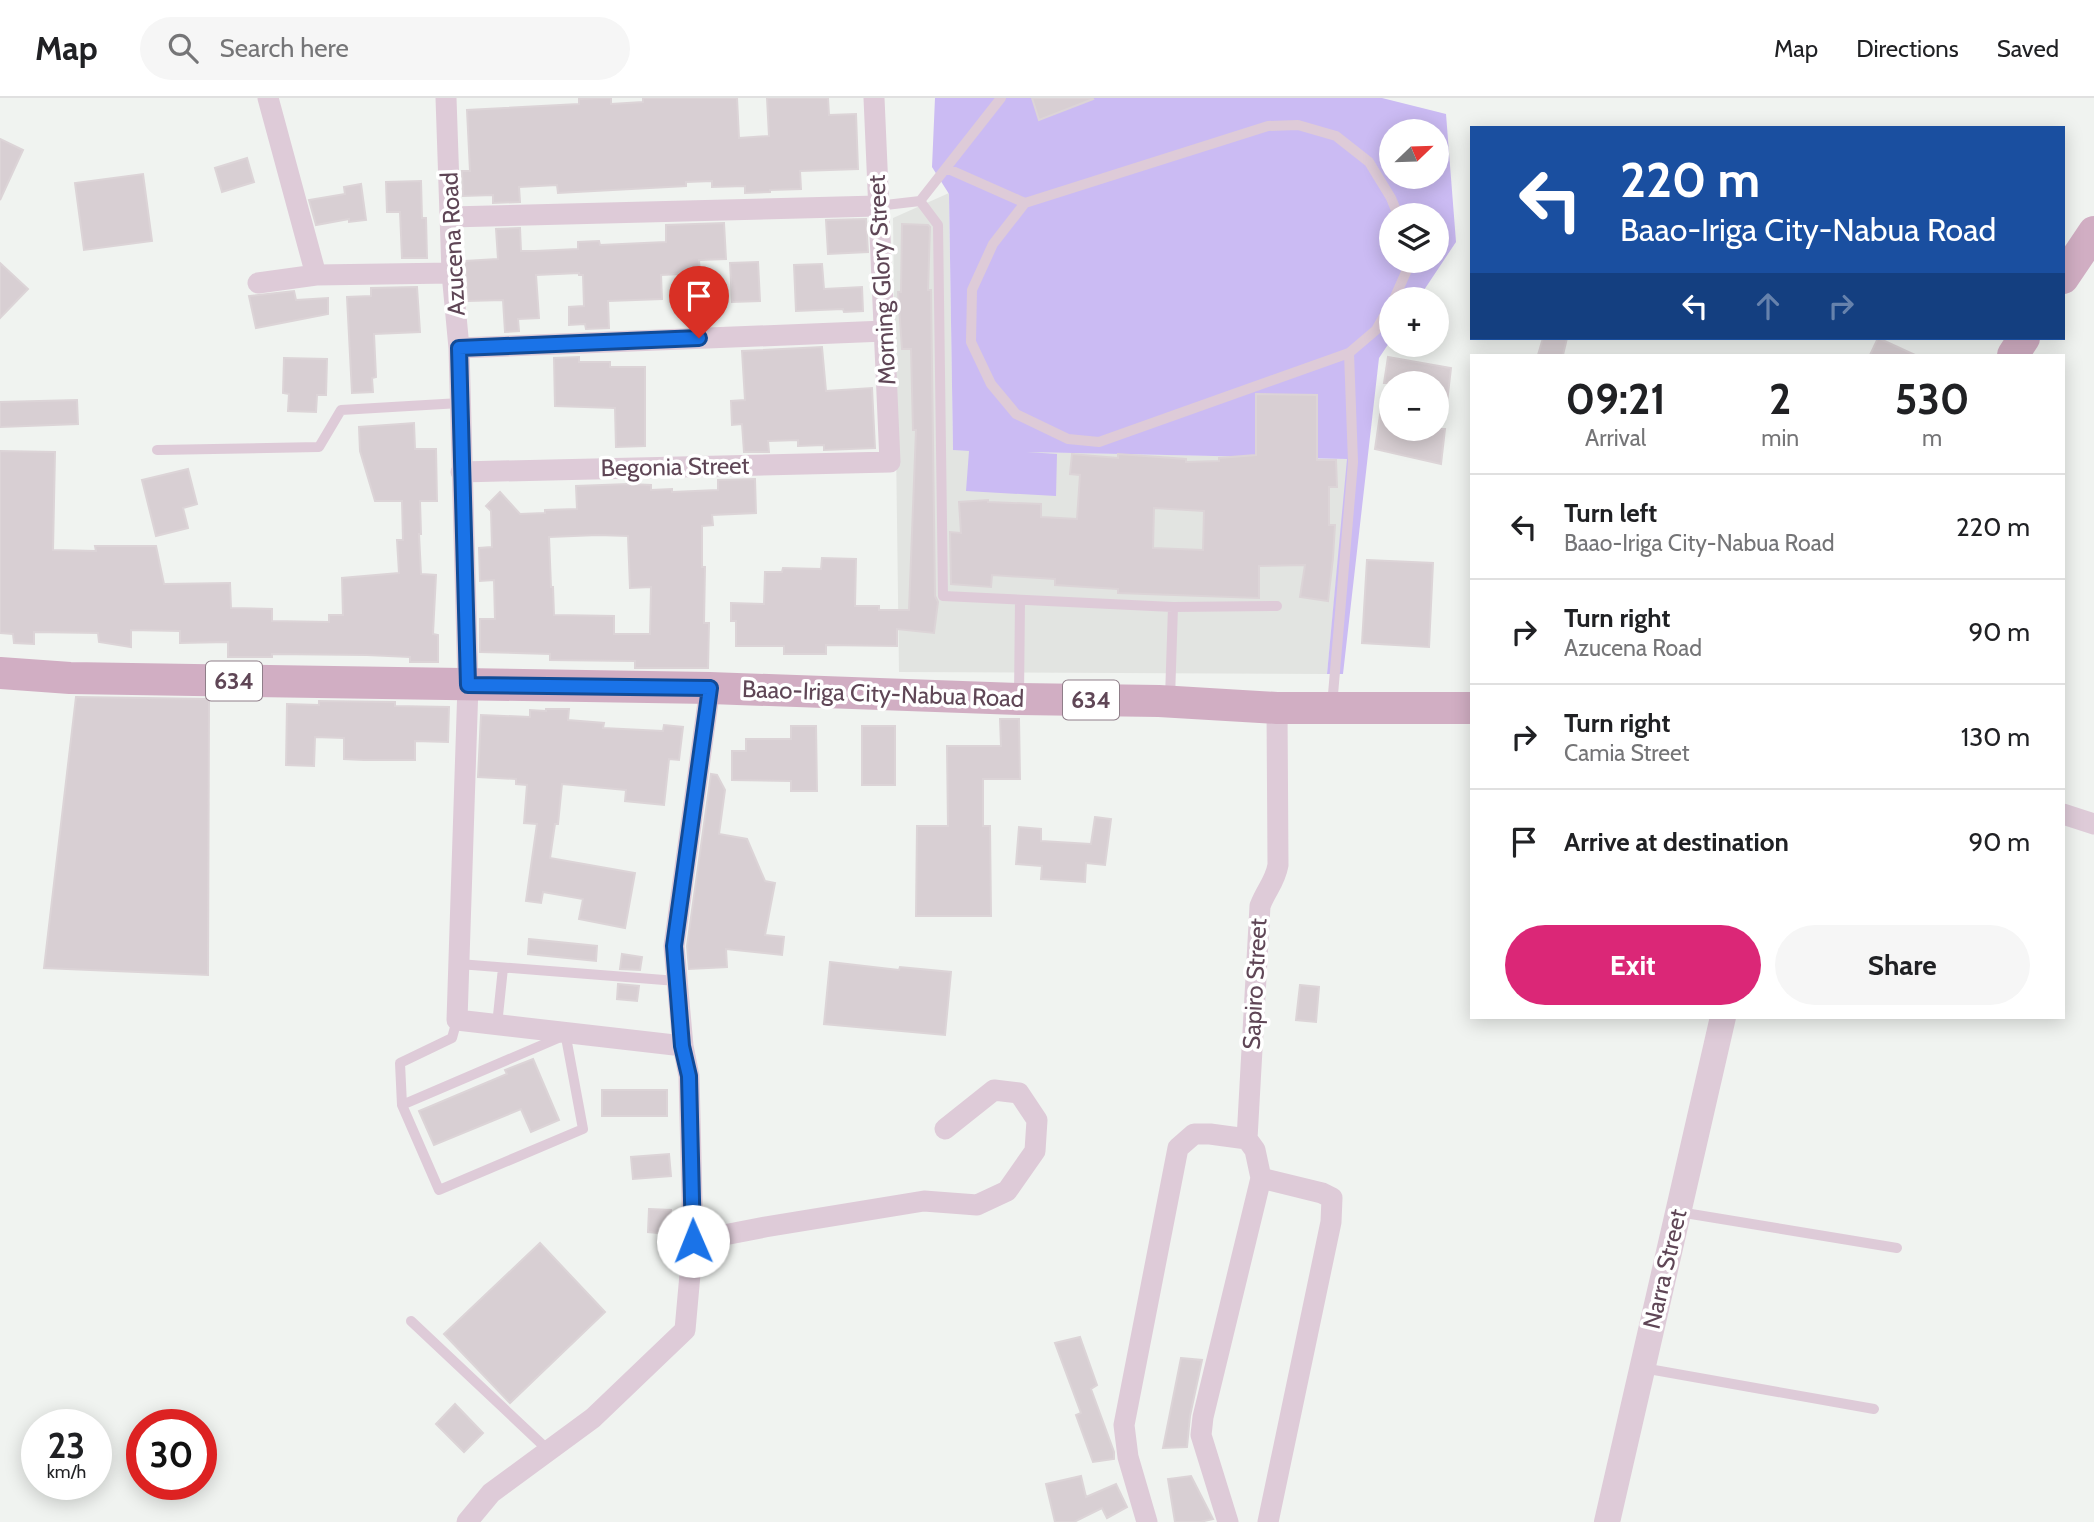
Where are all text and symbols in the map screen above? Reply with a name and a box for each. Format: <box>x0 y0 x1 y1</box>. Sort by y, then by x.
search box <box>140 17 630 80</box>
text: Map <box>35 28 98 68</box>
icon: search <box>164 29 202 67</box>
text: Search here <box>220 32 349 64</box>
text: Map <box>1774 34 1818 63</box>
text: Directions <box>1856 34 1959 63</box>
text: Saved <box>1997 34 2059 63</box>
north arrow <box>1379 119 1449 189</box>
map controls <box>1379 119 1449 441</box>
text: 220 m <box>1620 150 1760 209</box>
icon: left <box>1505 154 1596 245</box>
street label: Azucena Road <box>434 171 471 317</box>
street label: Morning Glory Street <box>862 174 901 386</box>
button: layers <box>1379 203 1449 273</box>
text: Baao-Iriga City-Nabua Road <box>1620 210 1996 249</box>
pin <box>669 266 729 338</box>
icon: arrive <box>680 277 718 315</box>
button: + <box>1379 287 1449 357</box>
icon: left <box>1676 287 1714 325</box>
icon: ahead <box>1749 287 1787 325</box>
icon: right <box>1822 287 1860 325</box>
button: − <box>1379 371 1449 441</box>
text: 09:21 <box>1565 373 1666 425</box>
text: 2 <box>1769 373 1791 425</box>
text: 530 <box>1895 373 1970 425</box>
text: Arrival <box>1585 424 1646 452</box>
text: min <box>1761 424 1799 452</box>
text: m <box>1922 424 1942 452</box>
street label: Begonia Street <box>600 451 750 482</box>
text: Turn left <box>1564 497 1657 529</box>
icon: left <box>1505 508 1543 546</box>
text: 220 m <box>1956 511 2030 543</box>
text: Baao-Iriga City-Nabua Road <box>1564 529 1834 557</box>
text: Turn right <box>1564 602 1670 634</box>
icon: right <box>1505 613 1543 651</box>
text: 90 m <box>1968 616 2030 648</box>
text: Azucena Road <box>1564 634 1702 662</box>
road number: 634 <box>206 662 262 701</box>
street label: Baao-Iriga City-Nabua Road <box>741 674 1025 713</box>
road number: 634 <box>1063 680 1119 720</box>
text: Turn right <box>1564 707 1670 739</box>
icon: right <box>1505 718 1543 756</box>
text: 130 m <box>1961 721 2030 753</box>
text: Camia Street <box>1564 739 1690 767</box>
icon: arrive <box>1505 823 1543 861</box>
text: Arrive at destination <box>1564 826 1789 858</box>
text: 90 m <box>1968 826 2030 858</box>
street label: Sapiro Street <box>1237 918 1272 1050</box>
button: Exit <box>1505 925 1761 1005</box>
button: Share <box>1775 925 2030 1005</box>
position arrow <box>656 1204 730 1278</box>
street label: Narra Street <box>1637 1206 1692 1331</box>
speed limit sign: 30 <box>126 1409 217 1500</box>
text: 23 <box>48 1424 85 1467</box>
text: km/h <box>47 1461 86 1483</box>

